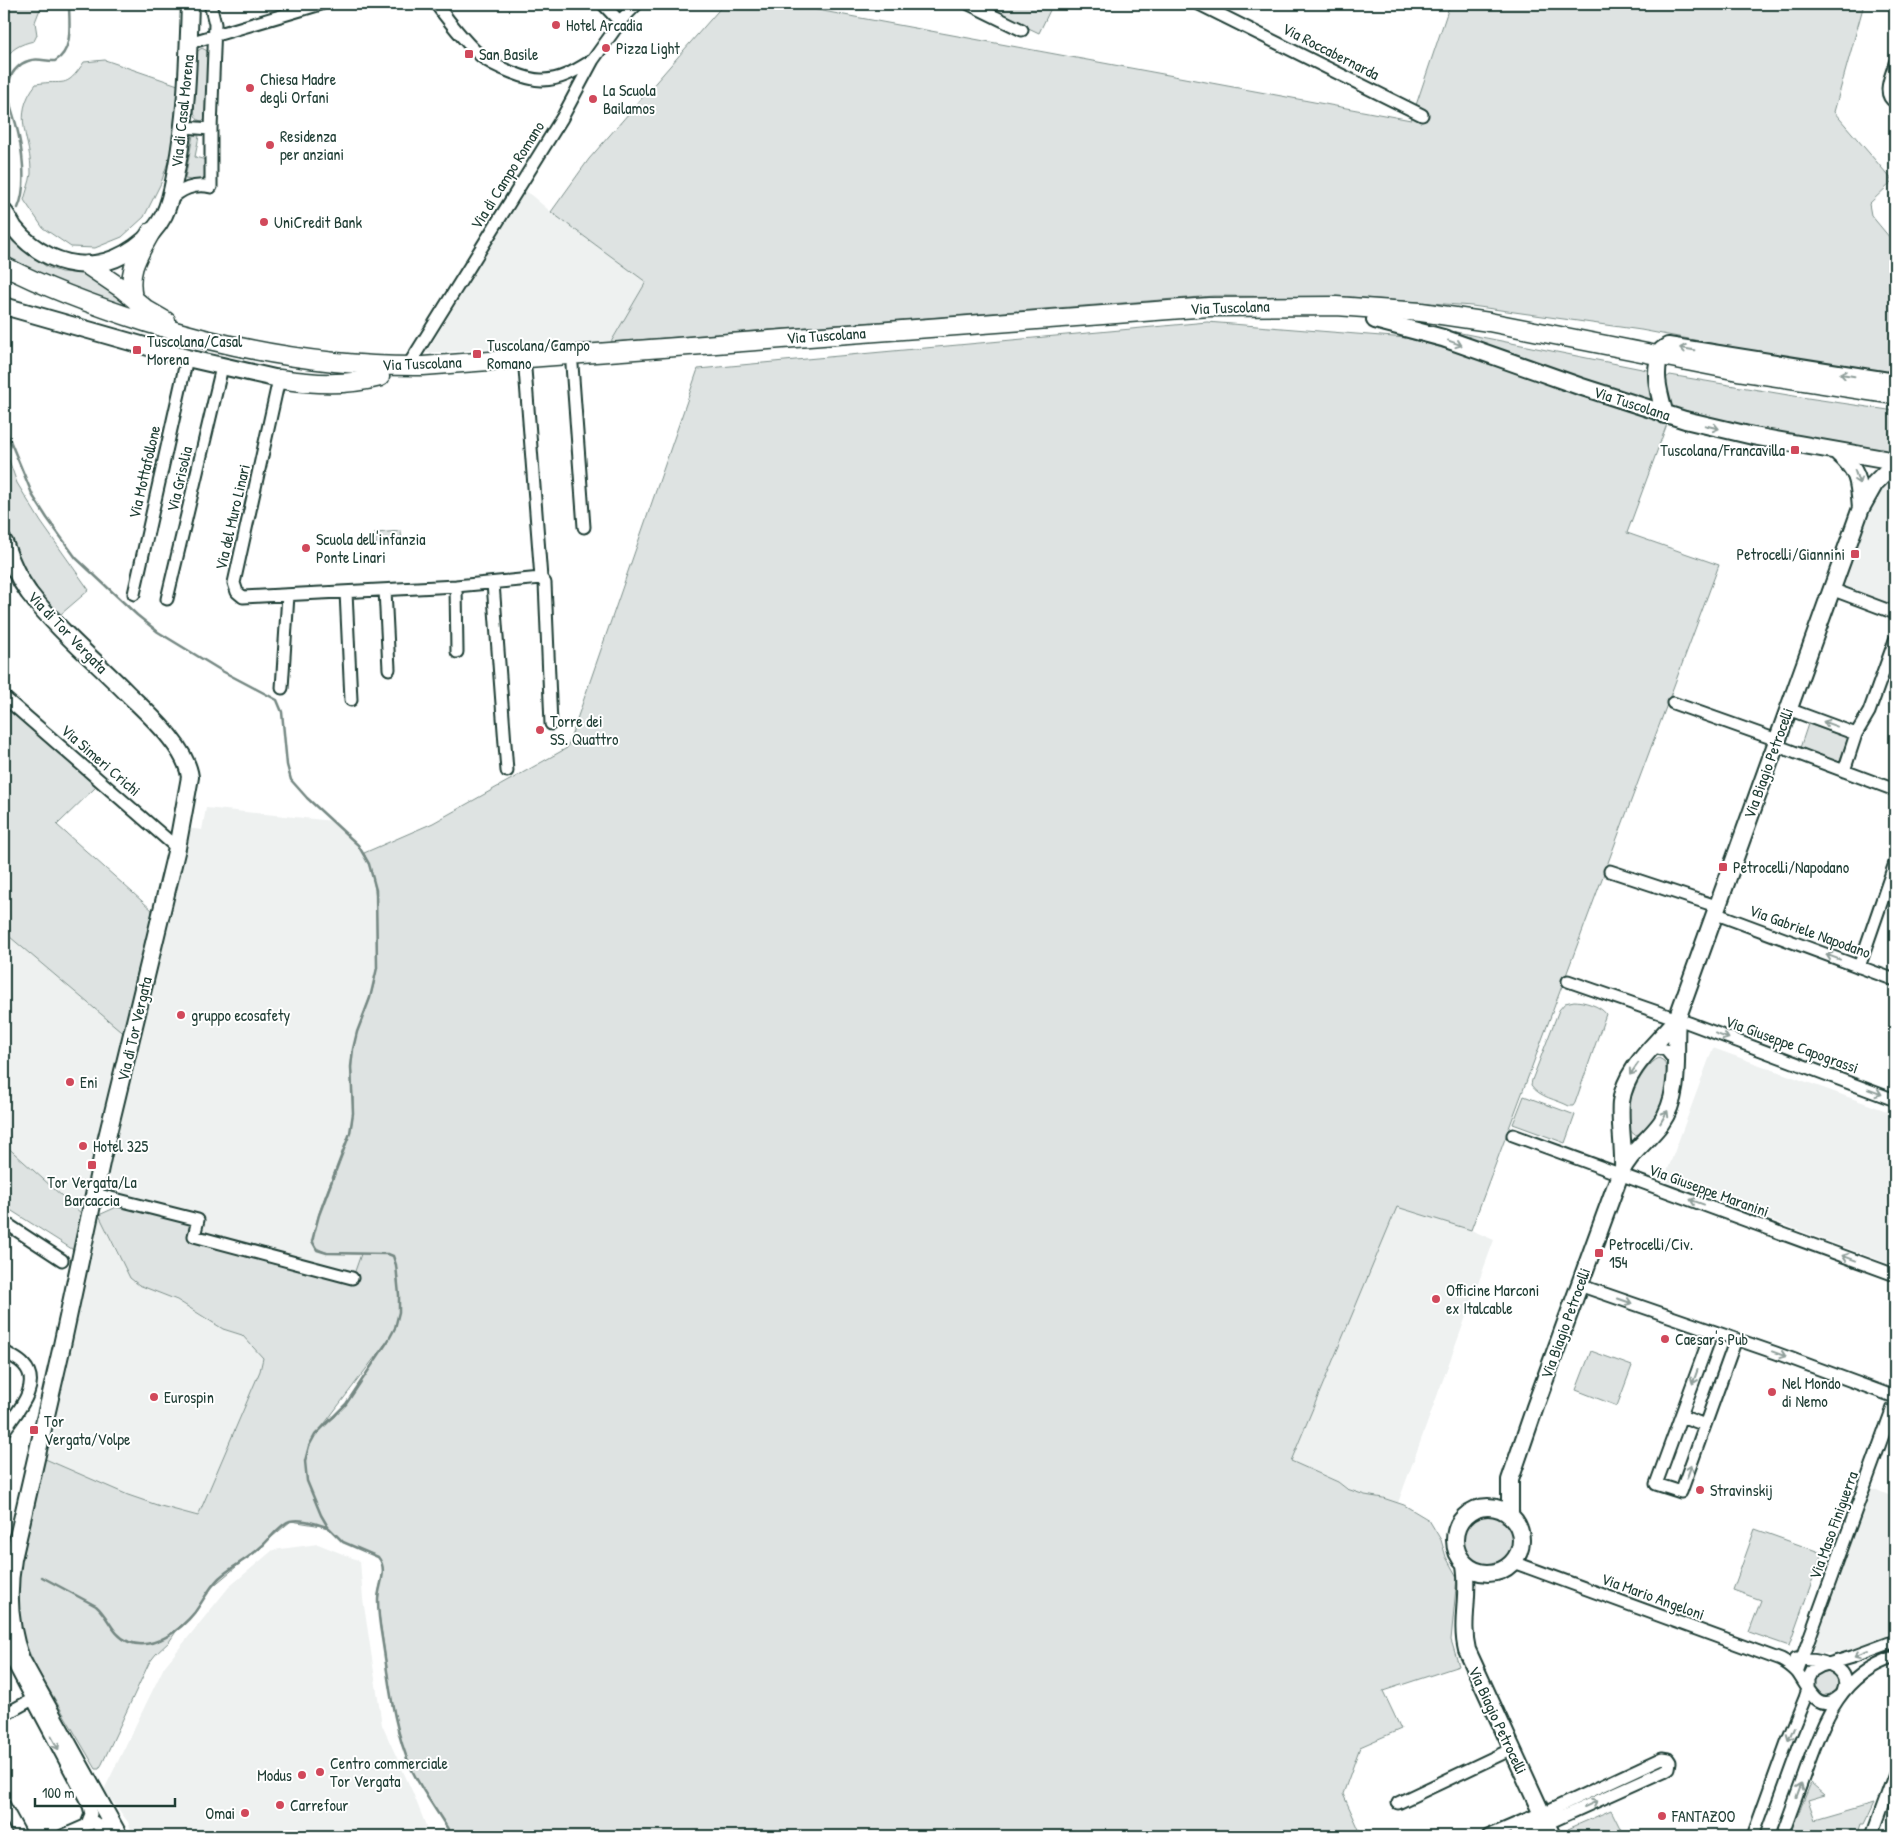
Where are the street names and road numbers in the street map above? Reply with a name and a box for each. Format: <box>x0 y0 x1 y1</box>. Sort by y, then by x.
street label: Via Roccabernarda <box>1279 17 1383 85</box>
street label: Via di Casal Morena <box>165 53 199 169</box>
street label: Via di Campo Romano <box>465 116 549 233</box>
street label: Via Tuscolana <box>1190 295 1270 319</box>
street label: Via Tuscolana <box>786 321 866 349</box>
street label: Via Tuscolana <box>382 351 462 375</box>
street label: Via Tuscolana <box>1591 380 1673 426</box>
street label: Via Mottafollone <box>123 423 166 521</box>
street label: Via Grisolia <box>161 444 197 514</box>
street label: Via del Muro Linari <box>209 462 255 572</box>
street label: Via di Tor Vergata <box>23 586 113 678</box>
street label: Via Biagio Petrocelli <box>1738 704 1798 822</box>
street label: Via Simeri Crichi <box>56 719 146 801</box>
street label: Via Gabriele Napodano <box>1746 899 1874 963</box>
street label: Via di Tor Vergata <box>111 975 157 1083</box>
street label: Via Giuseppe Capograssi <box>1722 1010 1862 1078</box>
street label: Via Giuseppe Maranini <box>1646 1158 1772 1222</box>
street label: Via Biagio Petrocelli <box>1535 1264 1595 1382</box>
street label: Via Maso Finiguerra <box>1803 1468 1863 1582</box>
street label: Via Mario Angeloni <box>1598 1567 1708 1625</box>
street label: Via Biagio Petrocelli <box>1463 1663 1533 1777</box>

